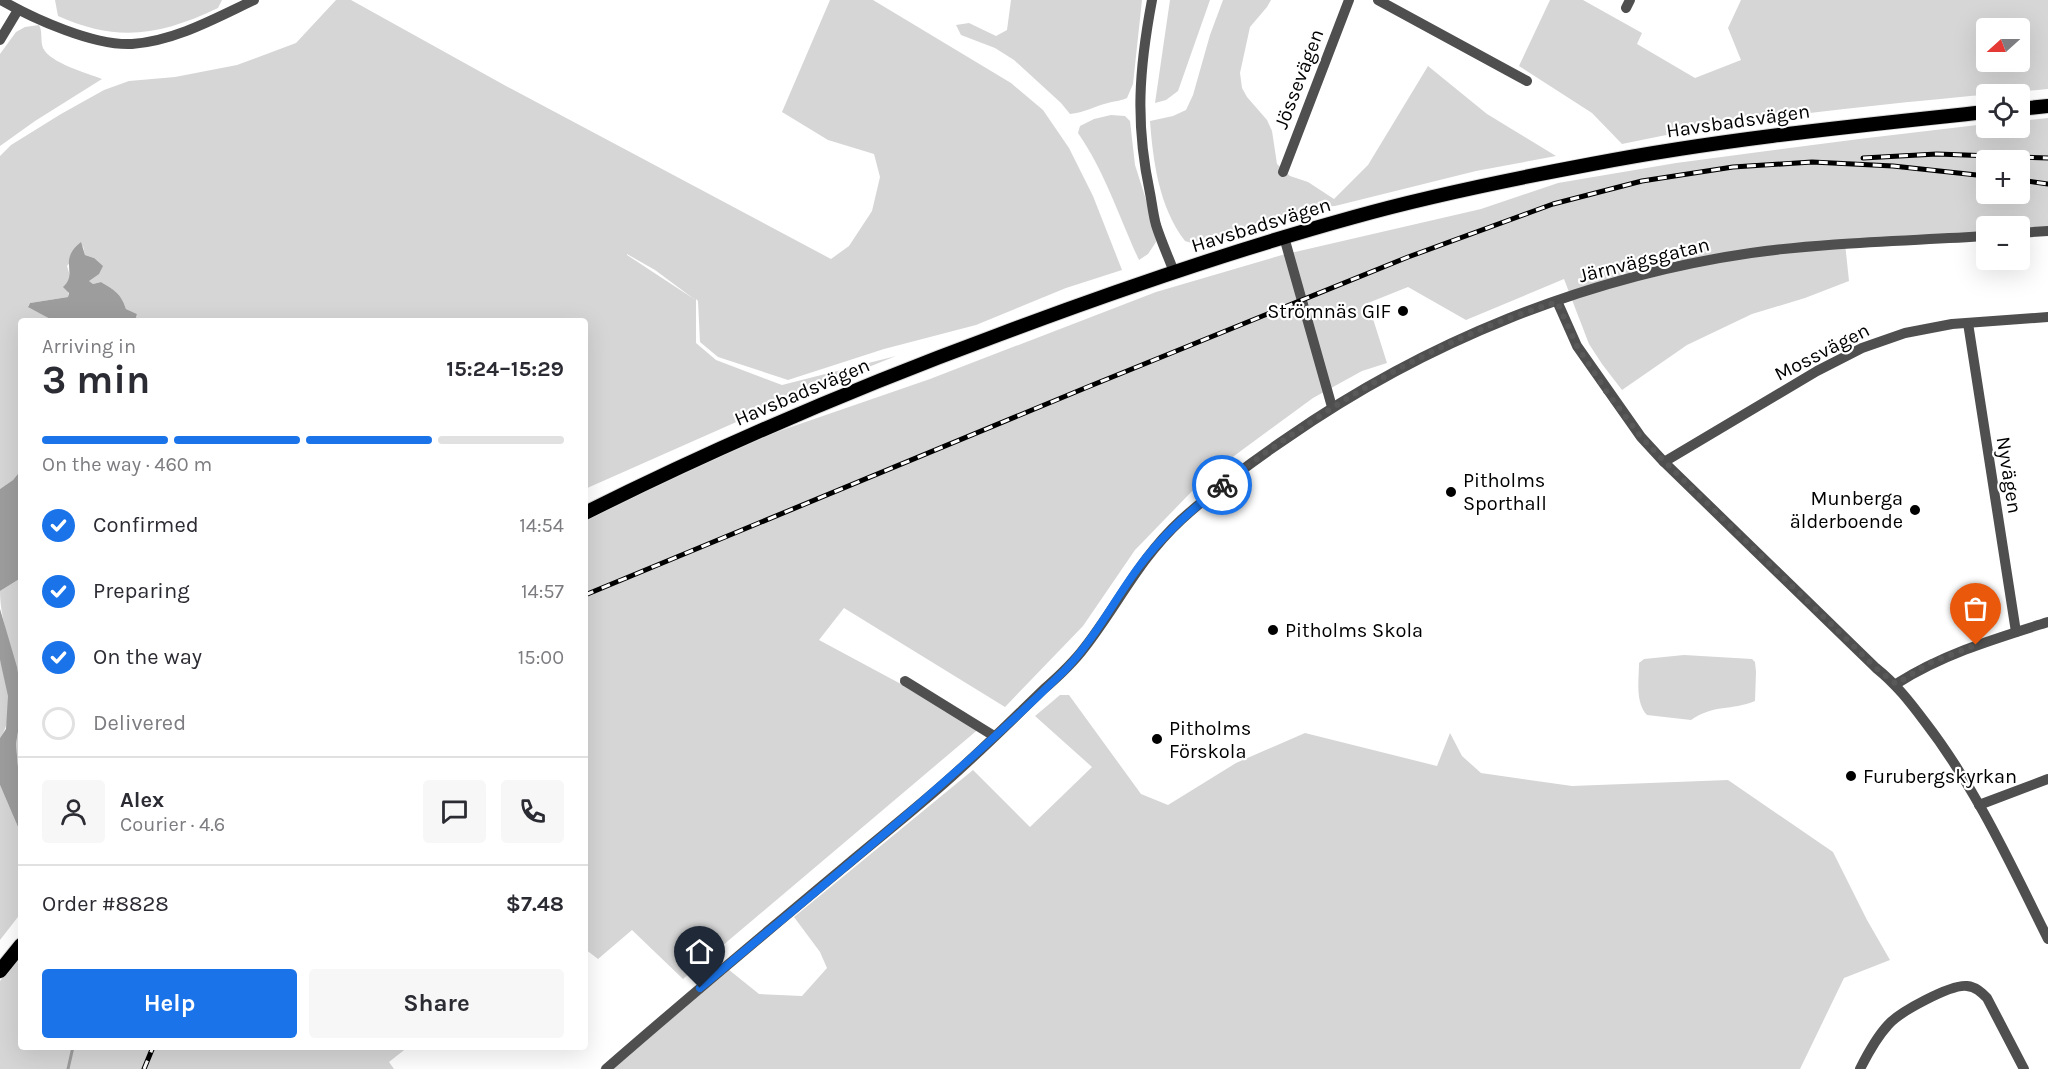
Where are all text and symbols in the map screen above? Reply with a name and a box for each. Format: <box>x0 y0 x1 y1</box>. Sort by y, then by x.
north arrow <box>1976 18 2030 72</box>
map controls <box>1976 18 2030 270</box>
street label: Jössevägen <box>1269 26 1329 132</box>
button: locate <box>1976 84 2030 138</box>
street label: Havsbadsvägen <box>1665 100 1811 142</box>
button: + <box>1976 150 2030 204</box>
street label: Havsbadsvägen <box>1188 193 1334 257</box>
button: − <box>1976 216 2030 270</box>
street label: Järnvägsgatan <box>1576 233 1712 287</box>
place label: Strömnäs GIF <box>1267 300 1391 323</box>
marker: Strömnäs GIF <box>1396 304 1410 318</box>
street label: Mossvägen <box>1771 318 1873 386</box>
text: Arriving in <box>42 335 136 358</box>
street label: Havsbadsvägen <box>731 353 873 431</box>
text: 15:24–15:29 <box>446 356 564 382</box>
text: 3 min <box>42 357 150 403</box>
street label: Nyvägen <box>1992 435 2026 515</box>
text: On the way · 460 m <box>42 453 212 476</box>
courier <box>1192 455 1252 515</box>
icon: bike <box>1206 469 1239 502</box>
place label: Pitholms Sporthall <box>1463 469 1547 515</box>
marker: Pitholms Sporthall <box>1444 485 1458 499</box>
place label: Munberga älderboende <box>1790 487 1903 533</box>
marker: Munberga älderboende <box>1908 503 1922 517</box>
icon: check <box>42 509 75 542</box>
text: Confirmed <box>93 512 199 538</box>
text: 14:54 <box>519 514 564 537</box>
icon: check <box>42 575 75 608</box>
text: Preparing <box>93 578 190 604</box>
text: 14:57 <box>521 580 564 603</box>
pin <box>1950 583 2001 645</box>
icon: bag <box>1959 592 1992 625</box>
place label: Pitholms Skola <box>1285 619 1423 642</box>
marker: Pitholms Skola <box>1266 623 1280 637</box>
icon: check <box>42 641 75 674</box>
text: On the way <box>93 644 202 670</box>
text: 15:00 <box>518 646 564 669</box>
text: Delivered <box>93 710 186 736</box>
place label: Pitholms Förskola <box>1169 717 1251 763</box>
marker: Pitholms Förskola <box>1150 732 1164 746</box>
place label: Furubergskyrkan <box>1863 765 2017 788</box>
marker: Furubergskyrkan <box>1844 769 1858 783</box>
button: person <box>42 780 105 843</box>
button: chat <box>423 780 486 843</box>
button: phone <box>501 780 564 843</box>
text: Alex <box>120 787 164 813</box>
text: Courier · 4.6 <box>120 813 225 836</box>
text: Order #8828 <box>42 891 169 917</box>
text: $7.48 <box>506 891 564 917</box>
pin <box>674 926 725 988</box>
icon: home <box>683 935 716 968</box>
button: Help <box>42 969 297 1038</box>
button: Share <box>309 969 564 1038</box>

